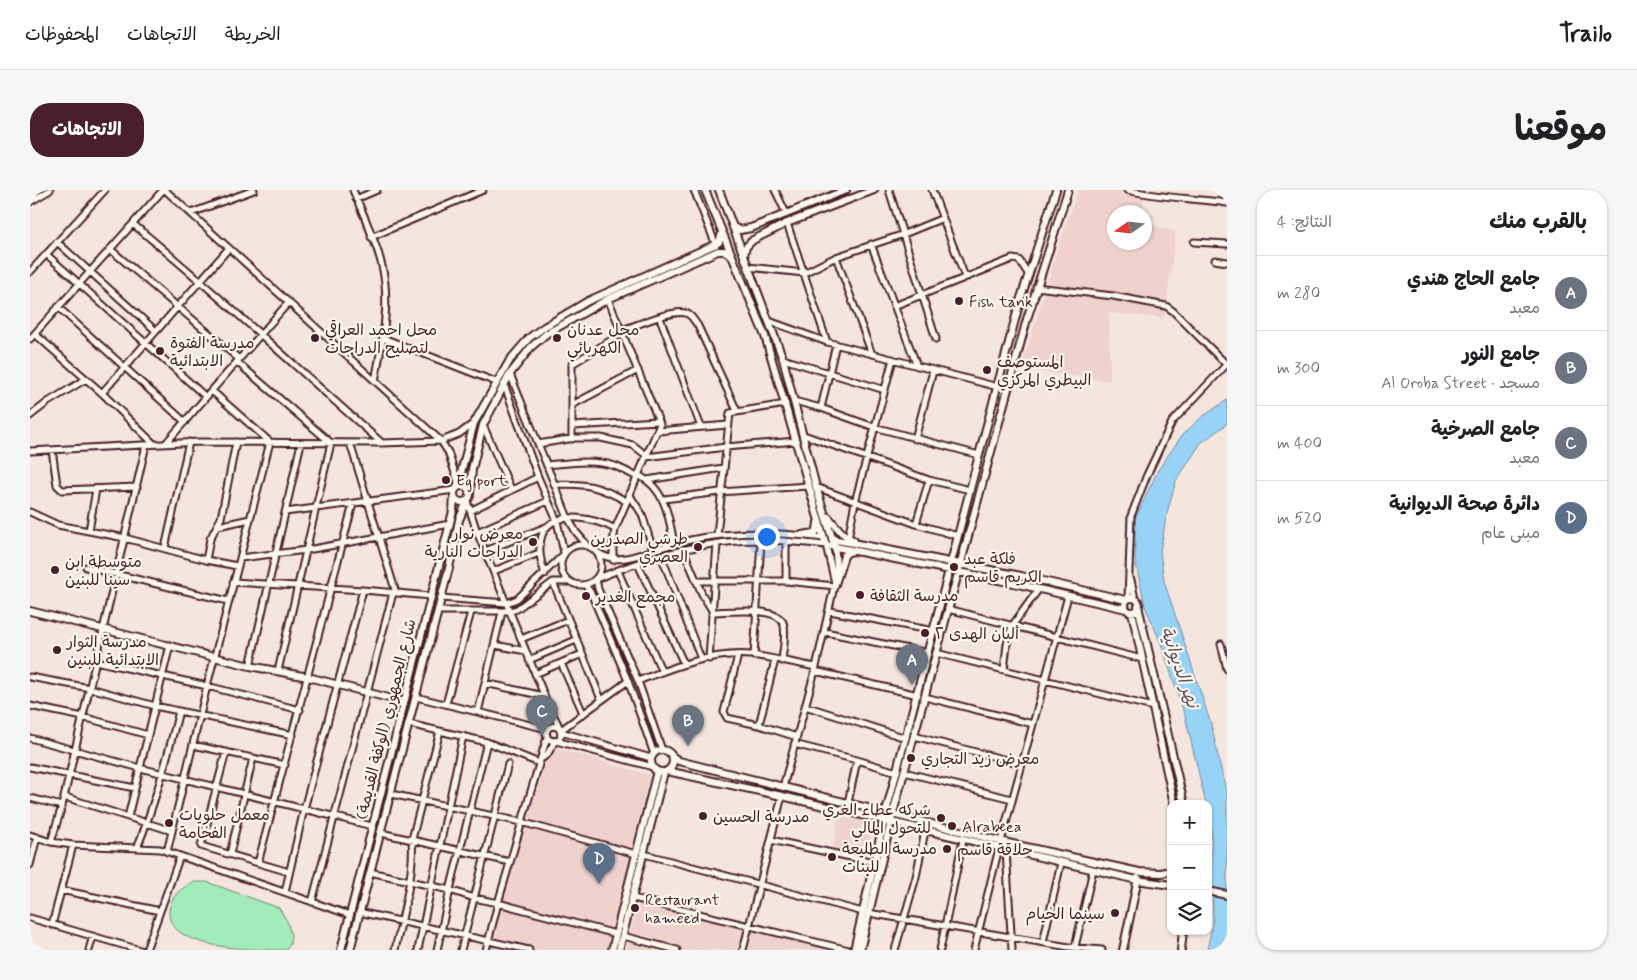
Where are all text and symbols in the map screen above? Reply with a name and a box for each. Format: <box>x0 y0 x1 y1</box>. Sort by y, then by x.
text: Trailo <box>1559 19 1612 50</box>
text: المحفوظات <box>25 23 99 47</box>
text: الاتجاهات <box>127 23 197 47</box>
text: الخريطة <box>225 23 281 47</box>
button: الاتجاهات <box>30 103 144 157</box>
text: موقعنا <box>1514 107 1607 153</box>
north arrow <box>1107 205 1152 250</box>
text: بالقرب منك <box>1489 208 1587 236</box>
text: النتائج: 4 <box>1277 212 1332 233</box>
text: جامع الحاج هندي <box>1407 267 1540 292</box>
text: 280 m <box>1277 283 1320 304</box>
text: A <box>1566 283 1576 304</box>
place label: Fish tank <box>969 292 1033 313</box>
marker: Fish tank <box>953 295 965 307</box>
text: معبد <box>1509 298 1540 319</box>
place label: محل احمد العراقي لتصليح الدراجات <box>325 319 437 359</box>
place label: محل عدنان الكهربائي <box>567 320 639 362</box>
marker: محل احمد العراقي لتصليح الدراجات <box>309 332 321 344</box>
marker: محل عدنان الكهربائي <box>551 332 563 344</box>
place label: مدرسة الفتوة الابتدائية <box>170 333 255 372</box>
text: جامع النور <box>1462 342 1540 367</box>
marker: مدرسة الفتوة الابتدائية <box>154 345 166 357</box>
place label: المستوصف البيطري المركزي <box>997 352 1091 391</box>
text: 300 m <box>1277 358 1320 379</box>
text: B <box>1566 358 1576 379</box>
marker: المستوصف البيطري المركزي <box>981 364 993 376</box>
text: مسجد · Al Oroba Street <box>1381 373 1540 394</box>
text: جامع الصرخية <box>1431 417 1540 442</box>
text: 400 m <box>1277 433 1322 454</box>
text: C <box>1565 433 1577 454</box>
text: معبد <box>1509 448 1540 469</box>
place label: Eg port <box>456 471 508 492</box>
marker: Eg port <box>440 474 452 486</box>
text: دائرة صحة الديوانية <box>1389 492 1540 517</box>
text: 520 m <box>1277 508 1322 529</box>
text: D <box>1565 508 1577 529</box>
text: مبنى عام <box>1481 523 1540 544</box>
place label: معرض نوار الدراجات النارية <box>425 524 523 563</box>
your location <box>754 524 780 550</box>
place label: طرشي الصدرين العصري <box>590 529 688 568</box>
marker: معرض نوار الدراجات النارية <box>527 536 539 548</box>
marker: طرشي الصدرين العصري <box>692 541 704 553</box>
place label: فلكة عبد الكريم قاسم <box>964 549 1042 589</box>
place label: متوسطة ابن سينا للبنين <box>65 552 142 591</box>
marker: فلكة عبد الكريم قاسم <box>948 561 960 573</box>
marker: متوسطة ابن سينا للبنين <box>49 564 61 576</box>
place label: مدرسة الثقافة <box>870 586 959 607</box>
place label: مجمع الغدير <box>594 587 675 608</box>
marker: مدرسة الثقافة <box>854 589 866 601</box>
marker: مجمع الغدير <box>580 590 592 602</box>
street label: شارع الجمهوري (الوكفة القديمة) <box>351 617 422 822</box>
water label: نهر الديوانية <box>1154 623 1205 713</box>
place label: ألبان الهدى ٢ <box>935 624 1019 645</box>
marker: ألبان الهدى ٢ <box>919 627 931 639</box>
place label: مدرسة الثوار الابتدائية للبنين <box>65 632 159 671</box>
marker: مدرسة الثوار الابتدائية للبنين <box>51 644 63 656</box>
pin: A <box>896 644 928 685</box>
pin: C <box>526 695 558 736</box>
pin: B <box>672 705 704 746</box>
place label: معرض زيد التجاري <box>921 749 1039 770</box>
marker: معرض زيد التجاري <box>905 752 917 764</box>
place label: شركه عطاء الغري للتحول المالي <box>822 800 931 842</box>
map controls <box>1167 800 1212 935</box>
button: + <box>1167 800 1212 845</box>
place label: معمل حلويات الفخامة <box>179 805 270 844</box>
place label: مدرسة الحسين <box>713 807 809 828</box>
marker: مدرسة الحسين <box>697 810 709 822</box>
marker: شركه عطاء الغري للتحول المالي <box>935 812 947 824</box>
marker: معمل حلويات الفخامة <box>163 817 175 829</box>
place label: Alrabeea <box>962 817 1022 838</box>
marker: Alrabeea <box>946 820 958 832</box>
place label: مدرسة الطليعة للبنات <box>842 839 937 878</box>
place label: حلاقة قاسم <box>957 840 1033 862</box>
pin: D <box>583 843 615 884</box>
marker: حلاقة قاسم <box>941 843 953 855</box>
button: − <box>1167 845 1212 890</box>
marker: مدرسة الطليعة للبنات <box>826 851 838 863</box>
place label: Restaurant hameed <box>645 890 720 929</box>
button: layers <box>1167 890 1212 935</box>
marker: Restaurant hameed <box>629 902 641 914</box>
place label: سينما الخيام <box>1026 904 1105 926</box>
marker: سينما الخيام <box>1109 907 1121 919</box>

